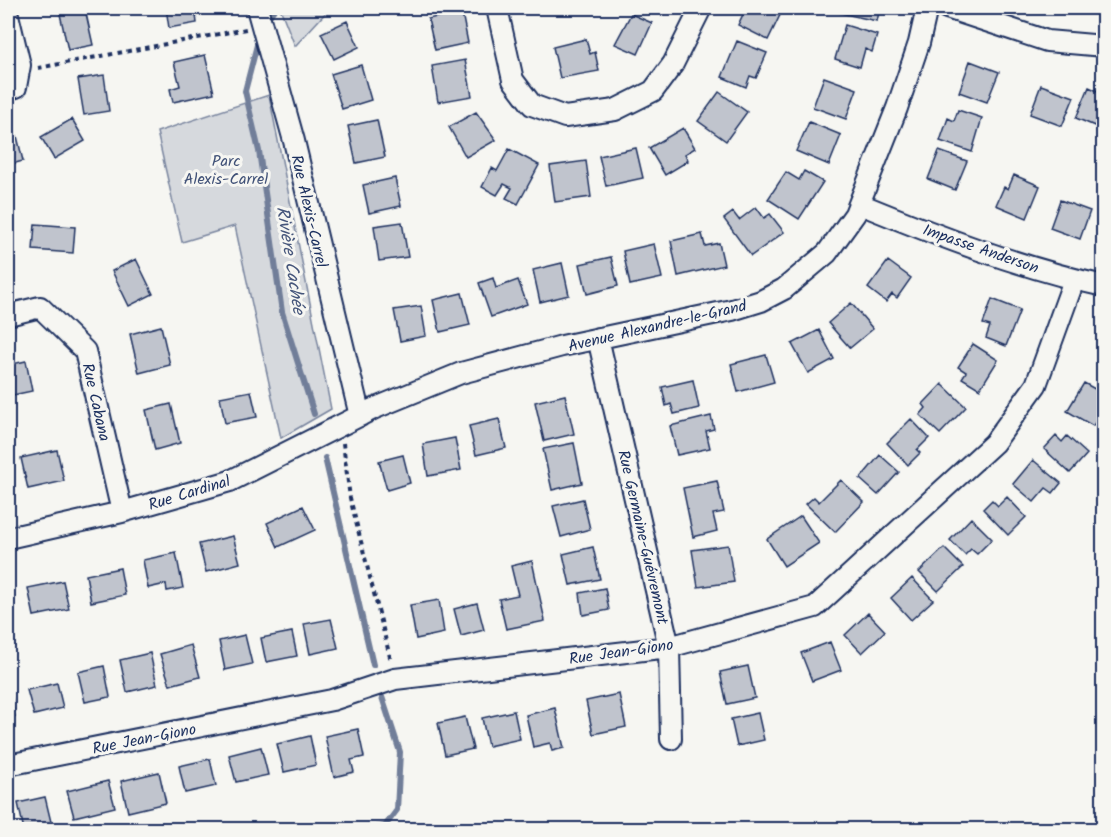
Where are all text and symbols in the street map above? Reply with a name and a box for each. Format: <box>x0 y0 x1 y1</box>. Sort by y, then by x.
park label: Parc Alexis-Carrel <box>184 149 268 192</box>
street label: Rue Alexis-Carrel <box>283 152 334 270</box>
water label: Rivière Cachée <box>267 204 313 318</box>
street label: Impasse Anderson <box>919 218 1042 281</box>
street label: Avenue Alexandre-le-Grand <box>566 294 750 359</box>
street label: Rue Cabana <box>74 361 117 444</box>
street label: Rue Germaine-Guévremont <box>610 448 675 628</box>
street label: Rue Cardinal <box>145 469 234 518</box>
street label: Rue Jean-Giono <box>567 633 675 672</box>
street label: Rue Jean-Giono <box>90 717 198 762</box>

